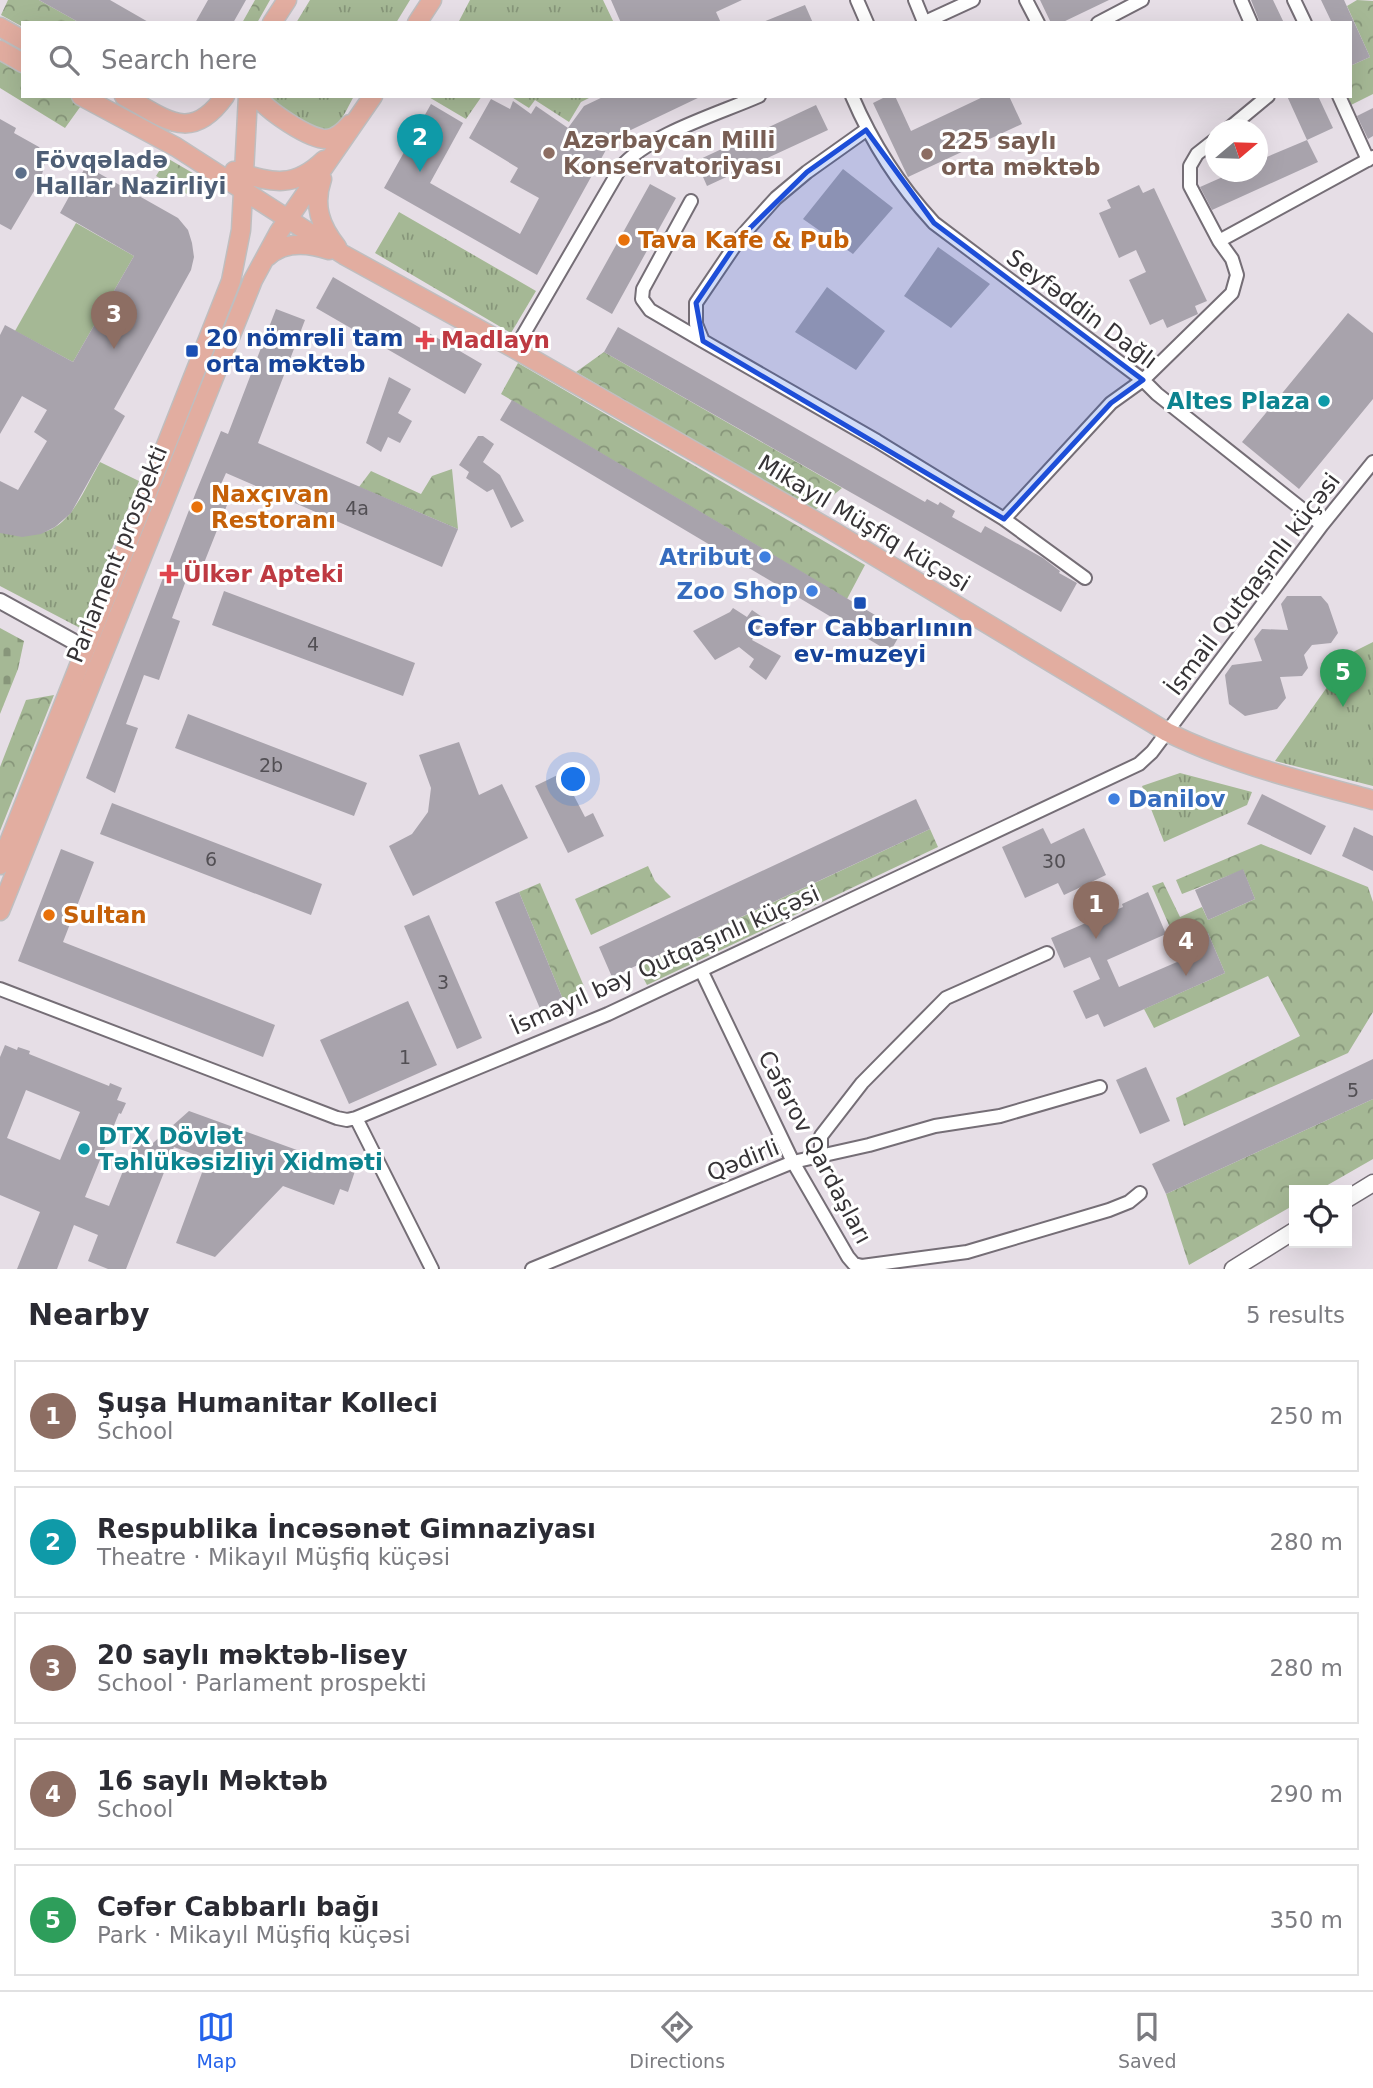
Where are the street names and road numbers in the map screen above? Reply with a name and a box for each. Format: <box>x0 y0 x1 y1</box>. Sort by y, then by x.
street label: Seyfəddin Dağlı <box>1002 244 1162 374</box>
street label: Parlament prospekti <box>62 442 172 666</box>
street label: Mikayıl Müşfiq küçəsi <box>754 450 974 596</box>
street label: İsmail Qutqaşınlı küçəsi <box>1160 467 1345 700</box>
street label: İsmayıl bəy Qutqaşınlı küçəsi <box>507 879 823 1040</box>
street label: Cəfərov Qardaşları <box>753 1046 877 1248</box>
street label: Qədirli <box>703 1134 783 1186</box>

